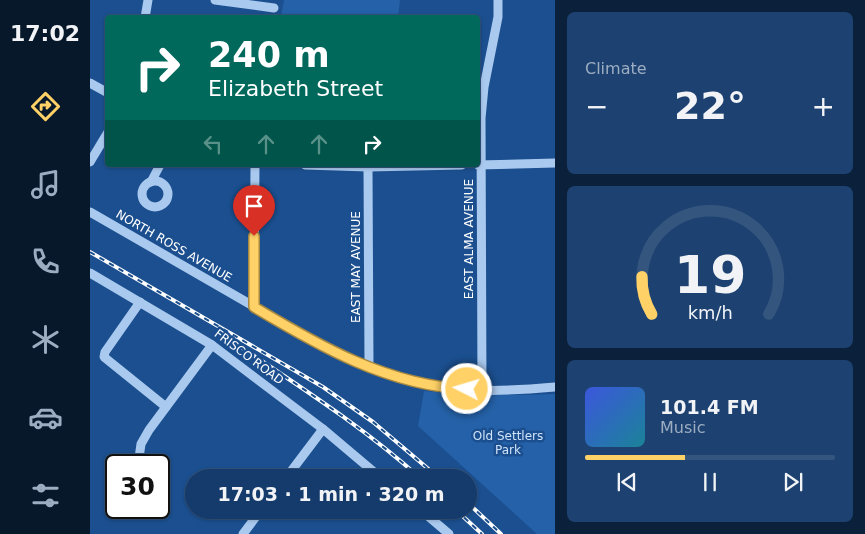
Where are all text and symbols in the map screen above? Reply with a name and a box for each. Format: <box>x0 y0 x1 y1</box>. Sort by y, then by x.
text: 17:02 <box>10 21 80 46</box>
icon: right <box>125 35 190 100</box>
text: 240 m <box>208 35 330 75</box>
text: Climate <box>585 59 647 78</box>
text: Elizabeth Street <box>208 76 383 101</box>
text: 22° <box>674 84 746 128</box>
icon: directions <box>28 89 63 124</box>
text: − <box>585 90 608 123</box>
text: + <box>812 90 835 123</box>
icon: left <box>199 130 227 158</box>
icon: ahead <box>252 130 280 158</box>
icon: ahead <box>305 130 333 158</box>
icon: right <box>358 130 386 158</box>
icon: music <box>28 167 63 202</box>
street label: EAST ALMA AVENUE <box>462 179 476 299</box>
pin <box>233 185 275 236</box>
icon: arrive <box>240 192 268 220</box>
street label: NORTH ROSS AVENUE <box>114 207 234 285</box>
street label: EAST MAY AVENUE <box>349 211 363 323</box>
icon: phone <box>28 244 63 279</box>
text: 19 <box>674 245 746 305</box>
text: km/h <box>687 302 733 323</box>
icon: climate <box>28 322 63 357</box>
street label: FRISCO ROAD <box>212 326 286 388</box>
position arrow <box>440 362 492 414</box>
text: 101.4 FM <box>660 396 759 418</box>
icon: car <box>28 400 63 435</box>
text: Music <box>660 418 706 437</box>
park label: Old Settlers Park <box>473 429 543 457</box>
speed limit sign: 30 <box>105 454 170 519</box>
icon: previous <box>613 468 641 496</box>
icon: pause <box>696 468 724 496</box>
icon: next <box>779 468 807 496</box>
icon: filters <box>28 478 63 513</box>
text: 17:03 · 1 min · 320 m <box>217 483 445 505</box>

